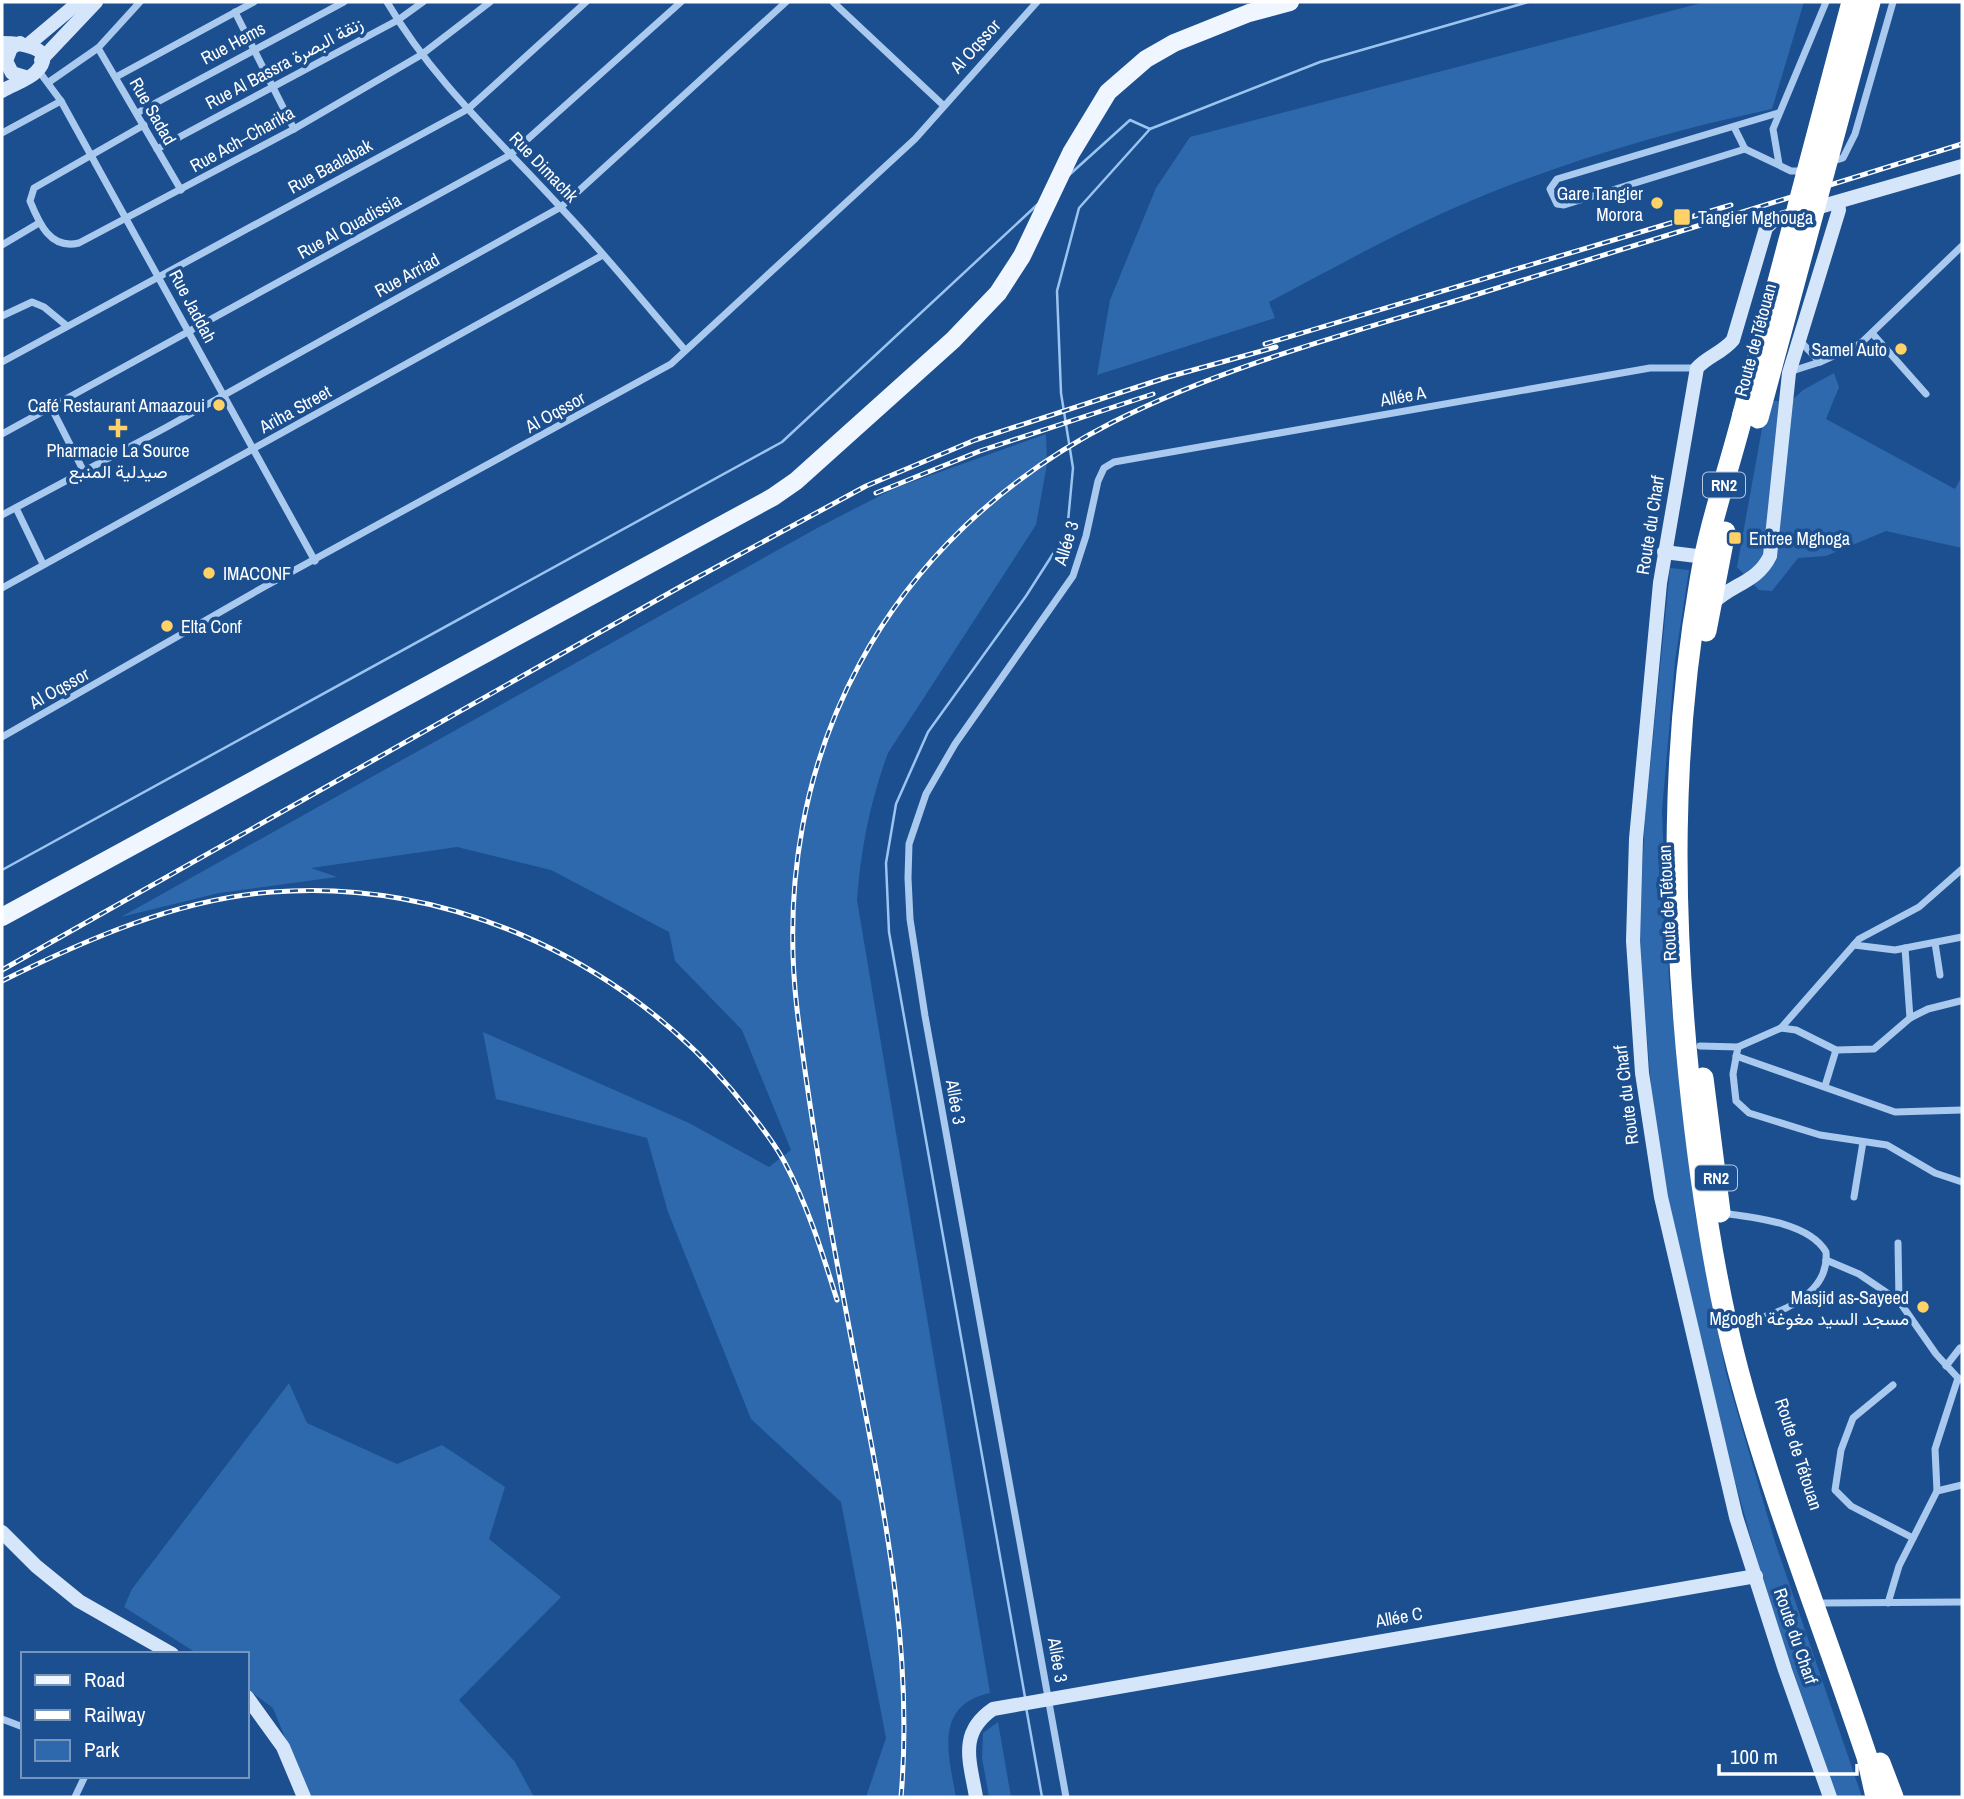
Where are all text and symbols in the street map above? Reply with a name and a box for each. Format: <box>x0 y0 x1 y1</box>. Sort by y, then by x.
street label: Rue Al Bassra زنقة البصرة <box>201 11 367 115</box>
street label: Al Oqssor <box>943 13 1006 79</box>
street label: Rue Hems <box>196 16 270 70</box>
street label: Rue Sadad <box>124 73 182 149</box>
street label: Rue Ach–Charika <box>185 100 299 178</box>
street label: Rue Dimachk <box>504 126 584 208</box>
street label: Rue Baalabak <box>283 132 377 199</box>
place label: Gare Tangier Morora <box>1557 181 1643 227</box>
street label: Rue Al Quadissia <box>293 187 405 265</box>
marker: Gare Tangier Morora <box>1649 195 1665 211</box>
place label: Tangier Mghouga <box>1698 205 1813 230</box>
marker: Tangier Mghouga <box>1672 207 1692 227</box>
street label: Rue Arriad <box>370 247 444 303</box>
street label: Rue Jaddah <box>163 265 223 347</box>
street label: Route de Tétouan <box>1728 281 1782 399</box>
place label: Samel Auto <box>1812 337 1887 362</box>
marker: Samel Auto <box>1893 341 1909 357</box>
street label: Ariha Street <box>254 379 336 440</box>
street label: Allée A <box>1377 380 1428 412</box>
street label: Al Oqssor <box>520 385 589 439</box>
place label: Café Restaurant Amaazoui <box>28 393 205 418</box>
marker: Café Restaurant Amaazoui <box>211 397 227 413</box>
marker: Pharmacie La Source صيدلية المنبع <box>110 420 126 436</box>
place label: Pharmacie La Source صيدلية المنبع <box>47 438 189 484</box>
road number: RN2 <box>1703 472 1745 498</box>
street label: Route du Charf <box>1630 473 1670 576</box>
street label: Allée 3 <box>1047 518 1085 569</box>
place label: Entree Mghoga <box>1749 526 1850 551</box>
marker: Entree Mghoga <box>1727 530 1743 546</box>
place label: IMACONF <box>223 561 291 586</box>
marker: IMACONF <box>201 565 217 581</box>
place label: Elta Conf <box>181 614 243 639</box>
marker: Elta Conf <box>159 618 175 634</box>
street label: Al Oqssor <box>24 661 93 715</box>
street label: Route de Tétouan <box>1651 844 1683 962</box>
street label: Route du Charf <box>1607 1043 1645 1146</box>
street label: Allée 3 <box>940 1077 972 1126</box>
road number: RN2 <box>1695 1166 1737 1190</box>
place label: Masjid as-Sayeed Mgoogh مسجد السيد مغوغة <box>1709 1285 1909 1331</box>
marker: Masjid as-Sayeed Mgoogh مسجد السيد مغوغة <box>1915 1299 1931 1315</box>
street label: Route de Tétouan <box>1769 1395 1829 1513</box>
street label: Route du Charf <box>1768 1585 1824 1688</box>
street label: Allée C <box>1372 1601 1425 1634</box>
street label: Allée 3 <box>1042 1635 1074 1684</box>
legend <box>21 1652 248 1778</box>
text: Road <box>84 1665 125 1694</box>
text: Railway <box>84 1700 146 1729</box>
scale bar <box>1719 1732 1857 1776</box>
text: Park <box>84 1735 120 1764</box>
text: 100 m <box>1730 1742 1778 1771</box>

